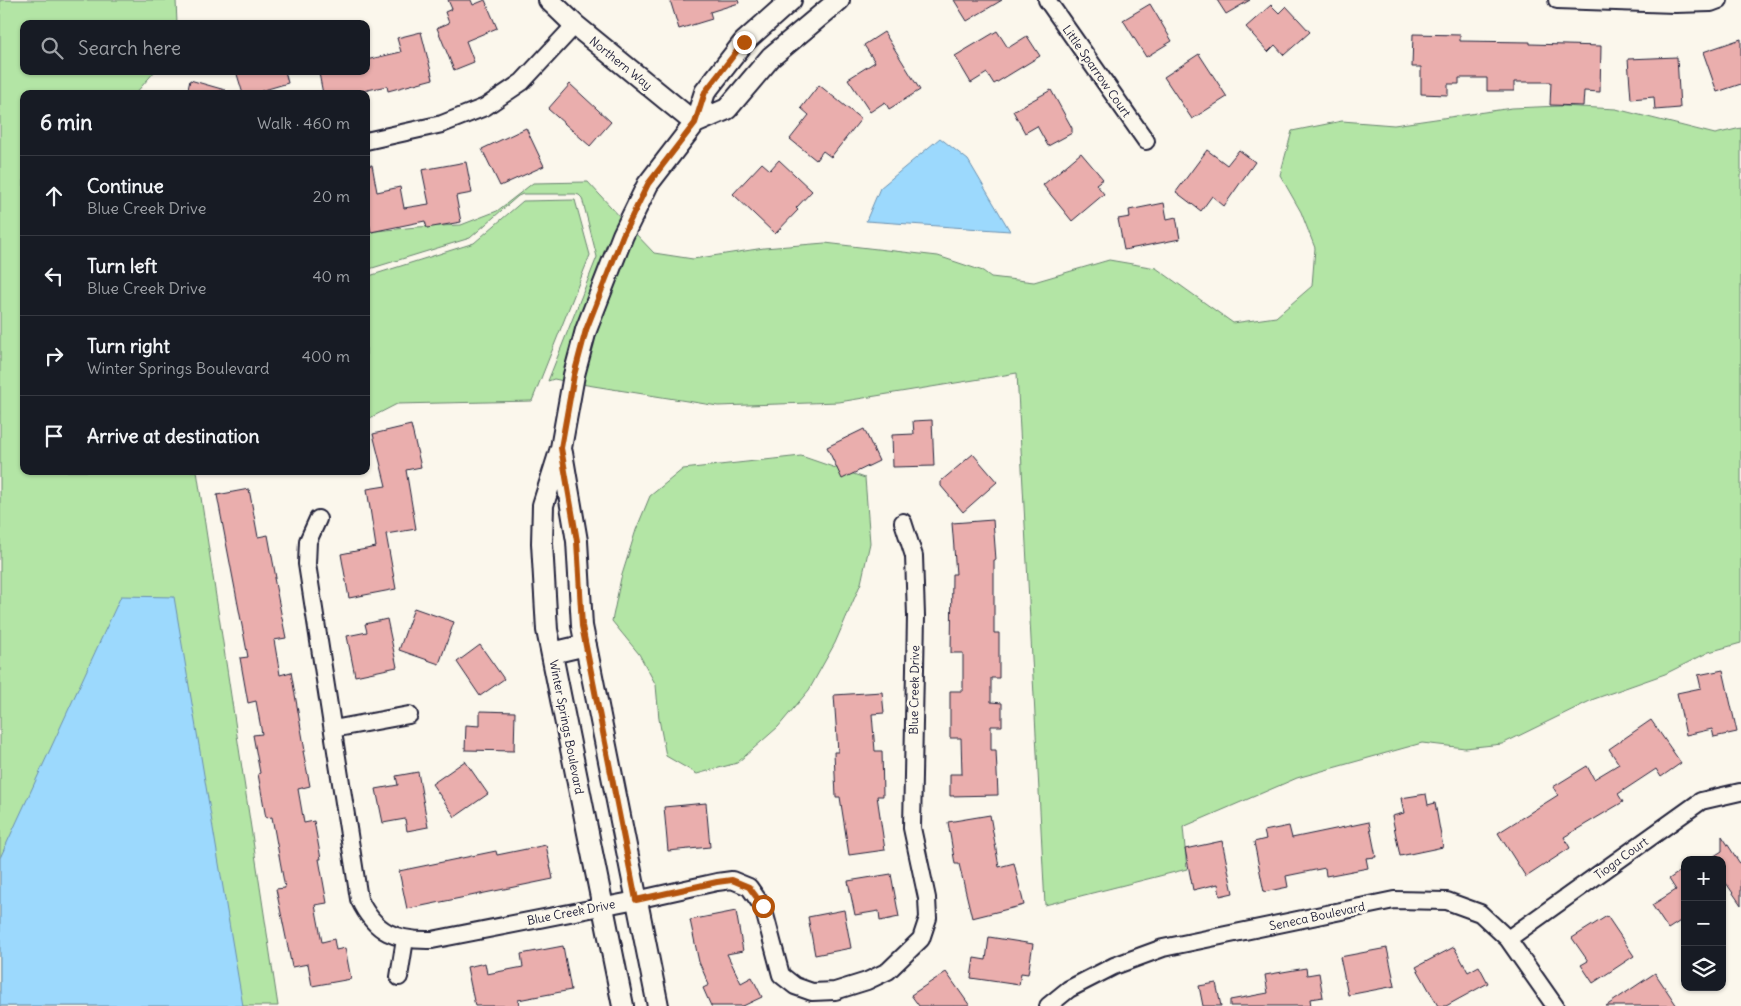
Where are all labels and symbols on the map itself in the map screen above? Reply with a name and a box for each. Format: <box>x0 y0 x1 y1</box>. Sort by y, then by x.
street label: Little Sparrow Court <box>1060 22 1134 120</box>
route end <box>733 31 756 54</box>
street label: Northern Way <box>587 33 655 93</box>
street label: Blue Creek Drive <box>906 645 922 735</box>
street label: Winter Springs Boulevard <box>547 658 587 796</box>
street label: Tioga Court <box>1591 834 1651 882</box>
route start <box>752 895 775 918</box>
street label: Blue Creek Drive <box>526 896 616 928</box>
street label: Seneca Boulevard <box>1268 899 1366 933</box>

